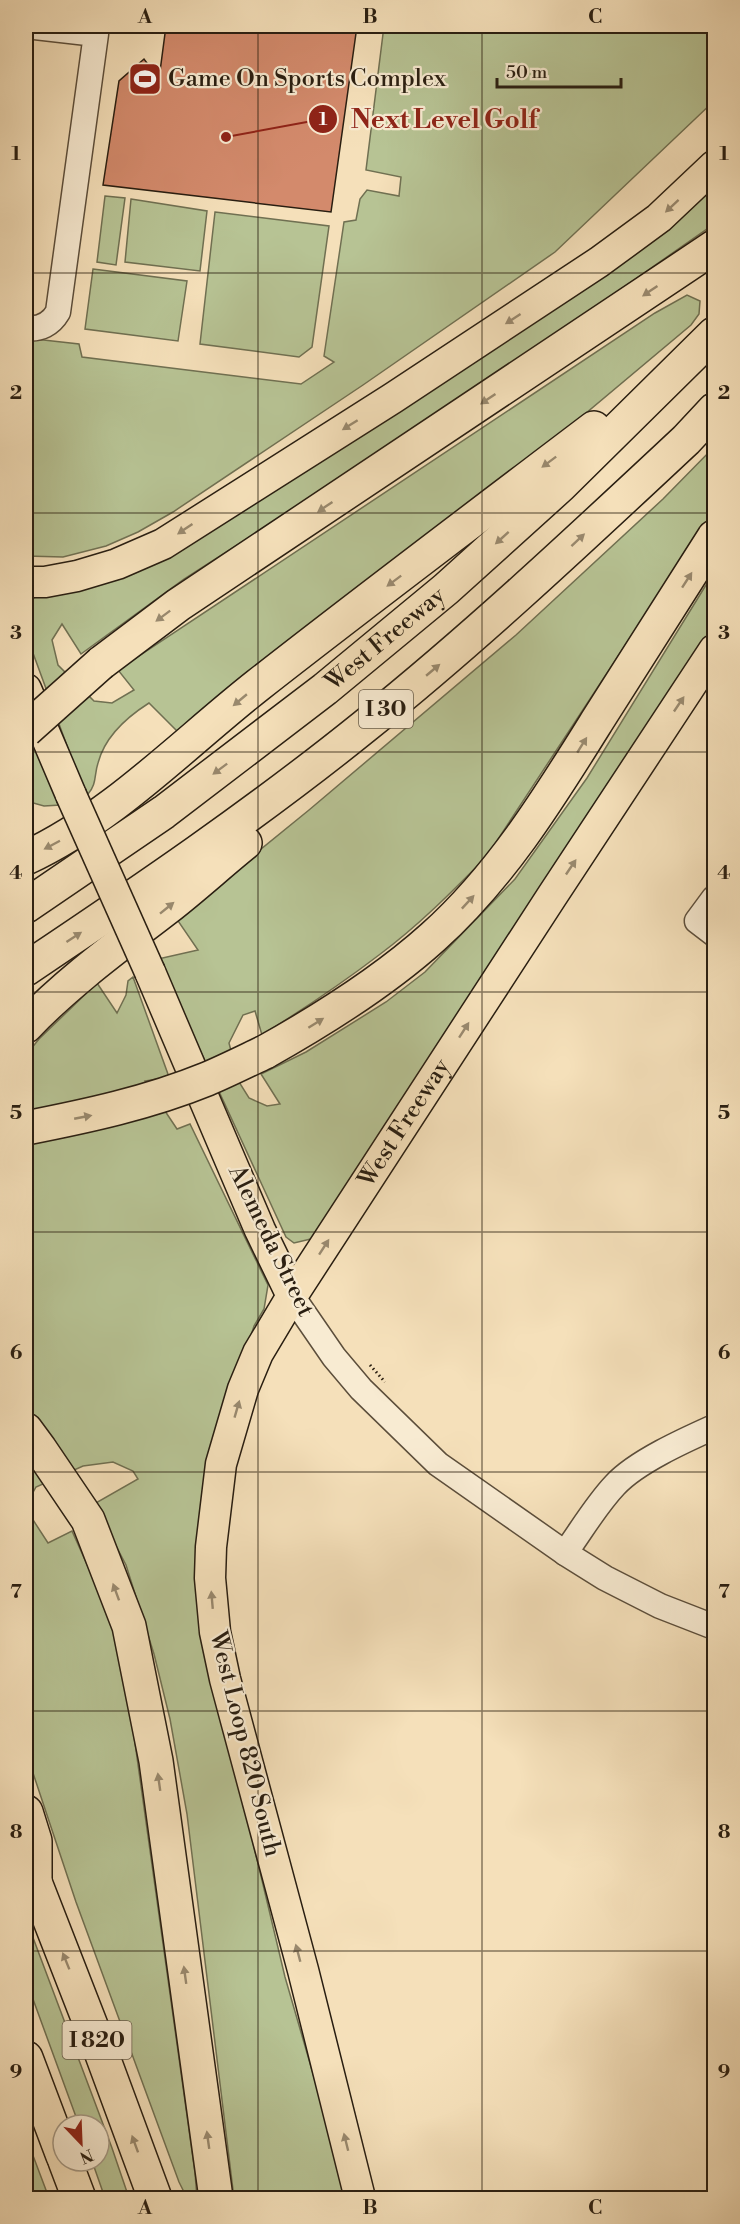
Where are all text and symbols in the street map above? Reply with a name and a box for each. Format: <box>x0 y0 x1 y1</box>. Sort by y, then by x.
text: A <box>137 5 153 30</box>
text: B <box>362 5 378 30</box>
text: C <box>588 5 602 30</box>
scale bar <box>497 51 622 89</box>
sports icon: Game On Sports Complex <box>127 61 163 97</box>
text: 50 m <box>506 61 548 84</box>
place label: Game On Sports Complex <box>168 64 447 94</box>
callout: Next Level Golf <box>308 97 549 141</box>
text: Next Level Golf <box>351 104 540 136</box>
text: 1 <box>319 108 328 131</box>
text: 1 <box>11 142 21 167</box>
text: 1 <box>719 142 729 167</box>
one-way arrow <box>665 199 680 212</box>
one-way arrow <box>642 286 658 297</box>
one-way arrow <box>506 313 522 325</box>
text: 2 <box>10 381 22 406</box>
text: 2 <box>718 381 730 406</box>
one-way arrow <box>480 393 496 405</box>
one-way arrow <box>342 420 358 431</box>
one-way arrow <box>541 456 556 468</box>
one-way arrow <box>318 501 334 513</box>
one-way arrow <box>177 523 193 534</box>
one-way arrow <box>495 531 510 544</box>
one-way arrow <box>571 533 586 547</box>
one-way arrow <box>681 572 692 588</box>
one-way arrow <box>386 574 402 587</box>
street label: West Freeway <box>319 581 452 698</box>
one-way arrow <box>156 610 172 622</box>
text: 3 <box>10 621 22 646</box>
text: 3 <box>718 621 730 646</box>
one-way arrow <box>425 664 440 677</box>
road number: I 30 <box>359 690 413 728</box>
one-way arrow <box>233 693 248 706</box>
one-way arrow <box>673 696 684 713</box>
one-way arrow <box>576 737 588 753</box>
one-way arrow <box>212 763 227 775</box>
one-way arrow <box>44 840 61 850</box>
one-way arrow <box>565 859 576 875</box>
text: 4 <box>9 861 23 886</box>
text: 4 <box>717 861 731 886</box>
one-way arrow <box>460 895 474 909</box>
one-way arrow <box>159 901 175 914</box>
one-way arrow <box>66 931 83 942</box>
one-way arrow <box>308 1018 324 1029</box>
one-way arrow <box>459 1022 470 1038</box>
street label: West Freeway <box>351 1053 457 1194</box>
text: 5 <box>10 1101 22 1126</box>
text: 5 <box>718 1101 730 1126</box>
one-way arrow <box>74 1112 93 1121</box>
street label: Alemeda Street <box>221 1159 321 1322</box>
one-way arrow <box>318 1239 329 1255</box>
text: 6 <box>10 1341 23 1366</box>
text: 6 <box>718 1341 731 1366</box>
one-way arrow <box>233 1399 242 1417</box>
text: 7 <box>10 1580 22 1605</box>
text: 7 <box>718 1580 730 1605</box>
one-way arrow <box>111 1583 121 1601</box>
one-way arrow <box>207 1591 217 1610</box>
street label: West Loop 820 South <box>202 1627 288 1860</box>
one-way arrow <box>154 1773 164 1792</box>
text: 8 <box>10 1820 23 1845</box>
text: 8 <box>718 1820 731 1845</box>
one-way arrow <box>293 1944 302 1962</box>
one-way arrow <box>61 1952 71 1970</box>
one-way arrow <box>181 1966 190 1985</box>
road number: I 820 <box>63 2021 132 2059</box>
text: 9 <box>10 2060 22 2085</box>
text: 9 <box>718 2060 730 2085</box>
north arrow <box>51 2113 111 2173</box>
one-way arrow <box>204 2131 213 2150</box>
one-way arrow <box>340 2133 350 2151</box>
one-way arrow <box>130 2134 140 2152</box>
text: N <box>76 2144 96 2168</box>
text: A <box>137 2196 153 2221</box>
text: B <box>362 2196 378 2221</box>
text: C <box>588 2196 602 2221</box>

